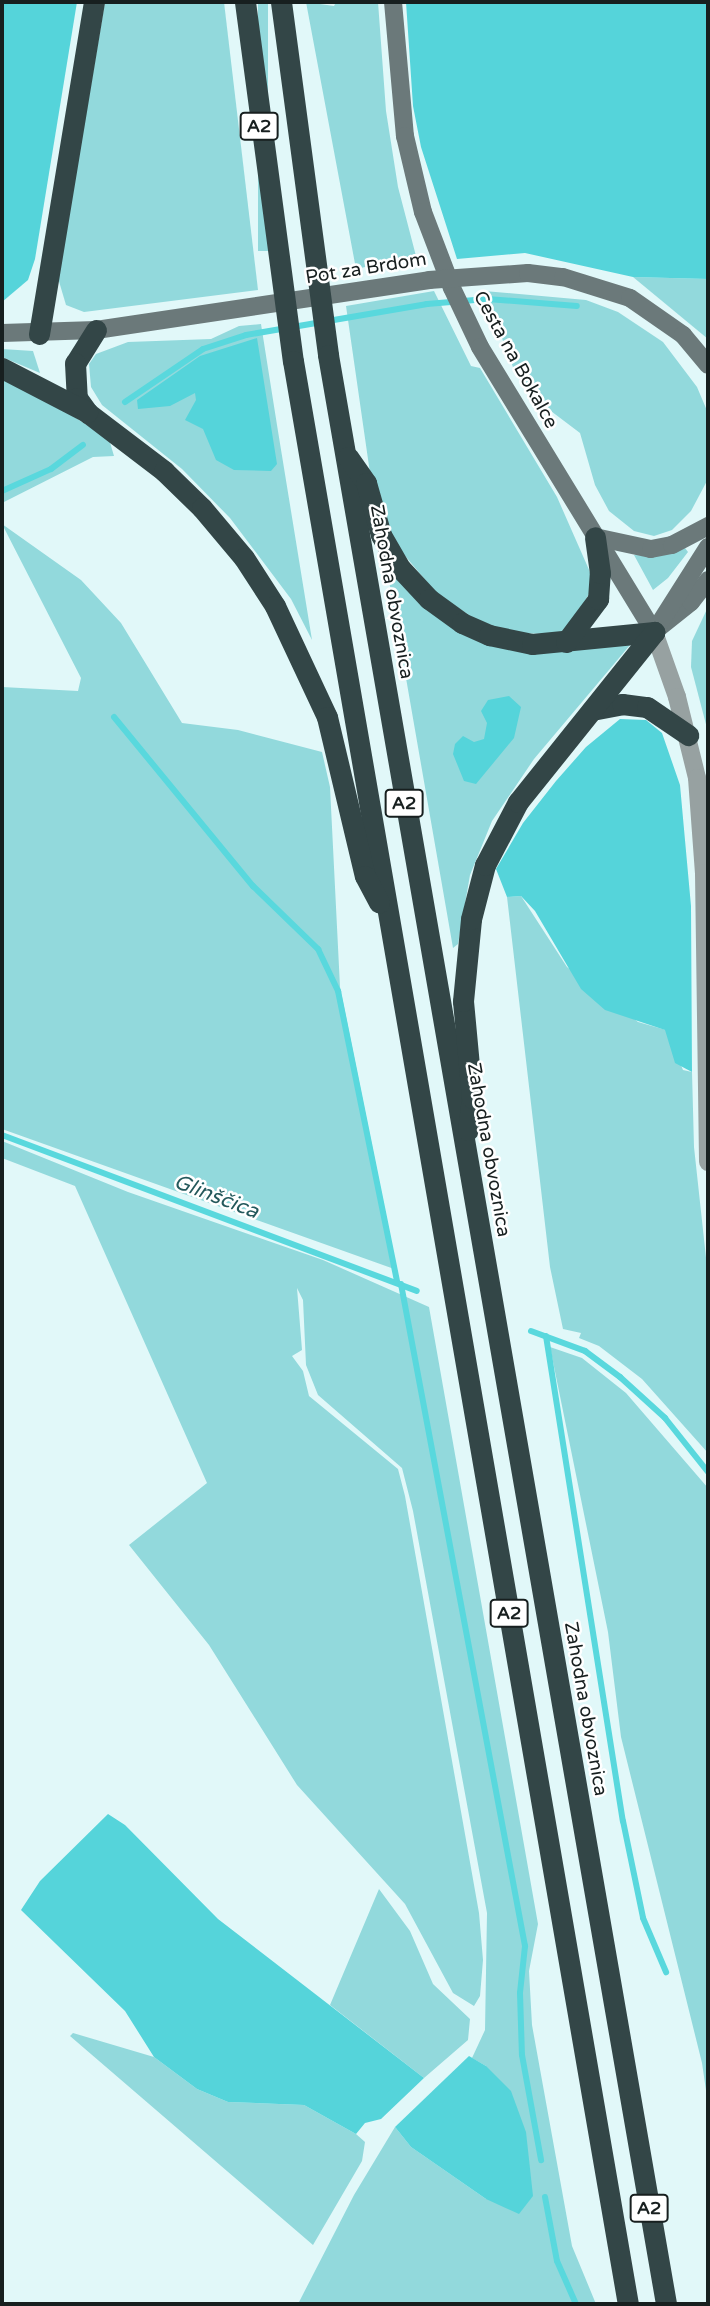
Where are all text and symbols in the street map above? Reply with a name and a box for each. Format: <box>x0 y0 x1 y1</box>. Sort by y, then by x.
road number: A2 <box>238 112 280 140</box>
street label: Pot za Brdom <box>304 248 428 290</box>
street label: Cesta na Bokalce <box>468 287 562 433</box>
street label: Zahodna obvoznica <box>364 503 418 681</box>
road number: A2 <box>383 788 425 818</box>
street label: Zahodna obvoznica <box>461 1061 515 1239</box>
water label: Glinščica <box>170 1169 262 1225</box>
road number: A2 <box>488 1598 530 1628</box>
street label: Zahodna obvoznica <box>558 1620 612 1798</box>
road number: A2 <box>628 2194 670 2222</box>

